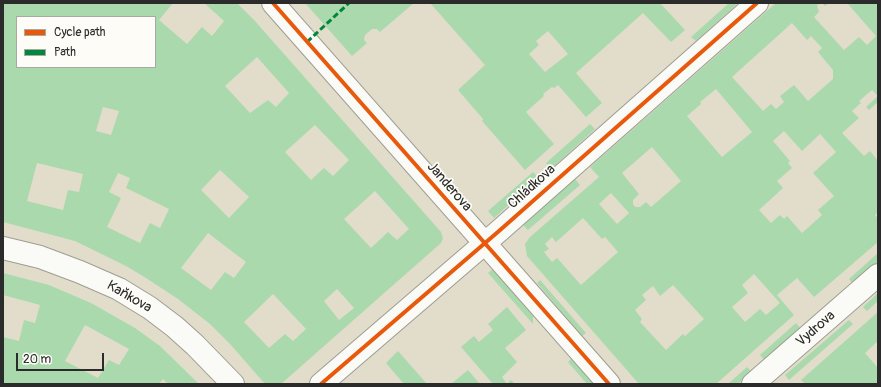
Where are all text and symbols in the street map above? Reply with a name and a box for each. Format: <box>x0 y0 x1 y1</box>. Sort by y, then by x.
legend <box>16 16 156 68</box>
text: Cycle path <box>54 25 105 40</box>
text: Path <box>54 45 76 60</box>
street label: Janderova <box>423 159 475 215</box>
street label: Chládkova <box>505 161 559 213</box>
street label: Kaňkova <box>104 277 154 317</box>
street label: Vydrova <box>793 307 839 351</box>
scale bar <box>18 345 106 371</box>
text: 20 m <box>23 352 51 367</box>

